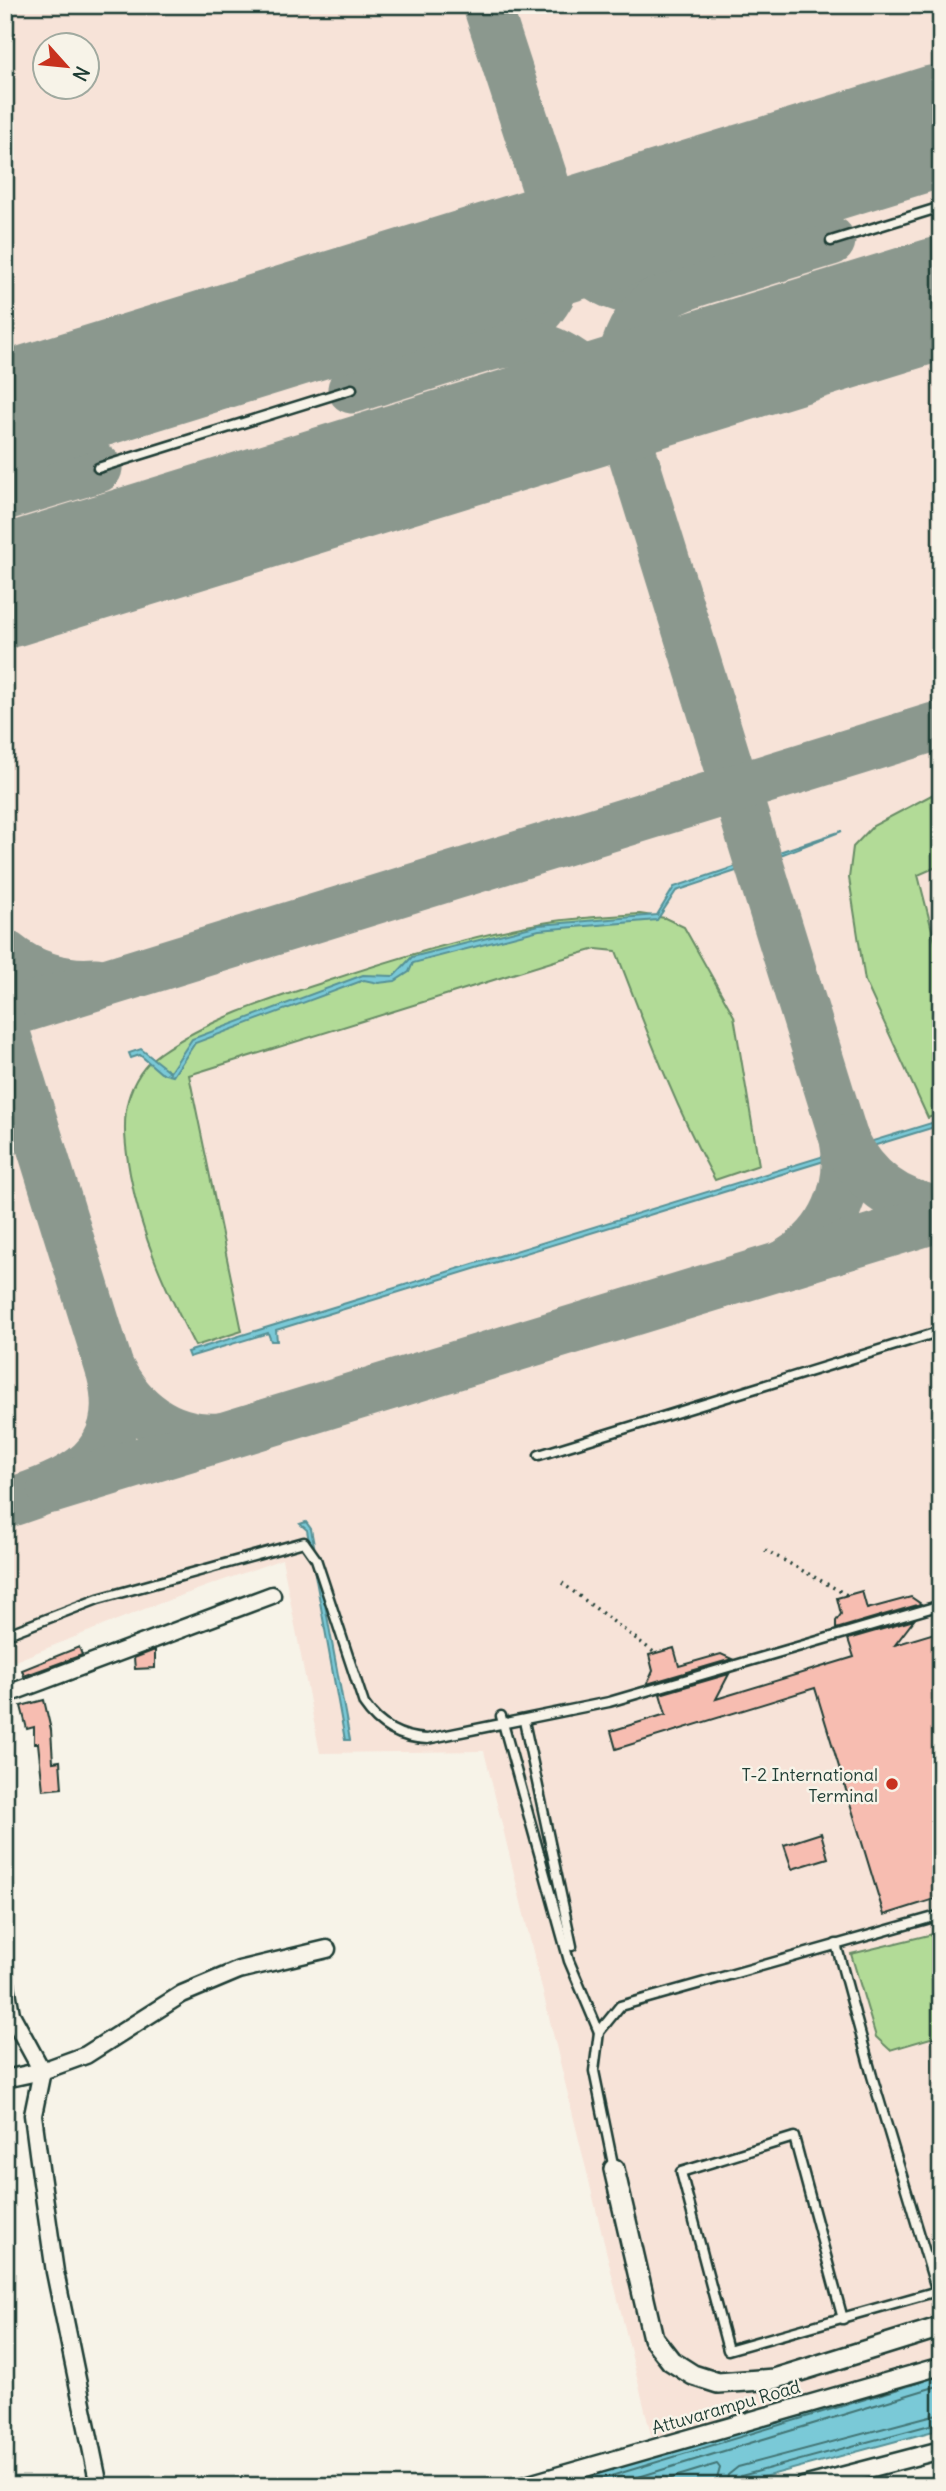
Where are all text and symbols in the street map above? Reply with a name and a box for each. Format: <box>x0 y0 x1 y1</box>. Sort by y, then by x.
north arrow <box>32 32 102 102</box>
text: N <box>67 62 95 85</box>
place label: T-2 International Terminal <box>742 1763 878 1807</box>
marker: T-2 International Terminal <box>884 1776 900 1792</box>
street label: Attuvarampu Road <box>649 2375 803 2439</box>

